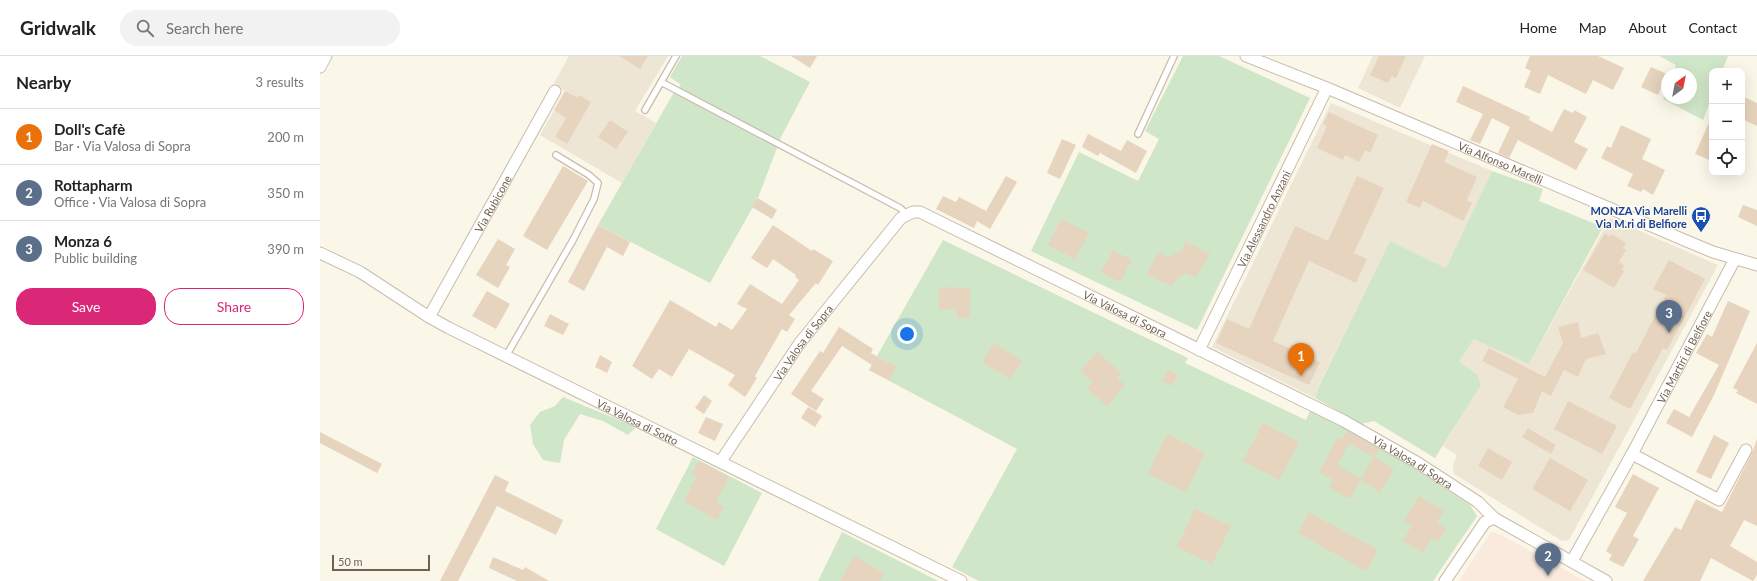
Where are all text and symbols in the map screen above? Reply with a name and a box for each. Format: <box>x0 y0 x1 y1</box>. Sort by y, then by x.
search box <box>120 10 400 46</box>
text: Gridwalk <box>20 16 96 39</box>
icon: search <box>134 17 156 39</box>
text: Search here <box>166 19 243 37</box>
text: Home <box>1519 19 1557 36</box>
text: Map <box>1579 19 1606 36</box>
text: About <box>1628 19 1666 36</box>
text: Contact <box>1688 19 1737 36</box>
north arrow <box>1661 68 1697 104</box>
map controls <box>1709 68 1745 176</box>
button: + <box>1709 68 1745 104</box>
text: Nearby <box>16 72 71 93</box>
text: 3 results <box>256 74 304 90</box>
button: − <box>1709 104 1745 140</box>
text: Doll's Cafè <box>54 120 125 138</box>
text: 1 <box>25 129 33 145</box>
text: 200 m <box>267 129 304 145</box>
text: Bar · Via Valosa di Sopra <box>54 138 191 154</box>
street label: Via Alfonso Marelli <box>1456 138 1546 186</box>
button: locate <box>1709 140 1745 176</box>
street label: Via Alessandro Anzani <box>1234 168 1292 270</box>
street label: Via Rubicone <box>471 172 514 234</box>
text: Rottapharm <box>54 176 133 194</box>
text: 2 <box>25 185 33 201</box>
text: 350 m <box>267 185 304 201</box>
text: Office · Via Valosa di Sopra <box>54 194 206 210</box>
place label: MONZA Via Marelli Via M.ri di Belfiore <box>1590 204 1687 230</box>
bus stop icon: MONZA Via Marelli Via M.ri di Belfiore <box>1690 205 1712 233</box>
text: Monza 6 <box>54 232 112 250</box>
text: 3 <box>25 241 33 257</box>
text: 390 m <box>267 241 304 257</box>
text: Public building <box>54 250 137 266</box>
street label: Via Valosa di Sopra <box>1081 287 1169 339</box>
button: Save <box>16 288 156 325</box>
button: Share <box>164 288 304 325</box>
pin: 3 <box>1656 300 1682 333</box>
street label: Via Valosa di Sopra <box>770 302 835 383</box>
street label: Via Martiri di Belfiore <box>1654 308 1714 405</box>
your location <box>897 324 917 344</box>
pin: 1 <box>1288 343 1314 376</box>
street label: Via Valosa di Sotto <box>595 396 681 447</box>
street label: Via Valosa di Sopra <box>1371 432 1456 491</box>
pin: 2 <box>1535 543 1561 576</box>
scale bar <box>332 553 430 572</box>
text: 50 m <box>338 555 363 568</box>

